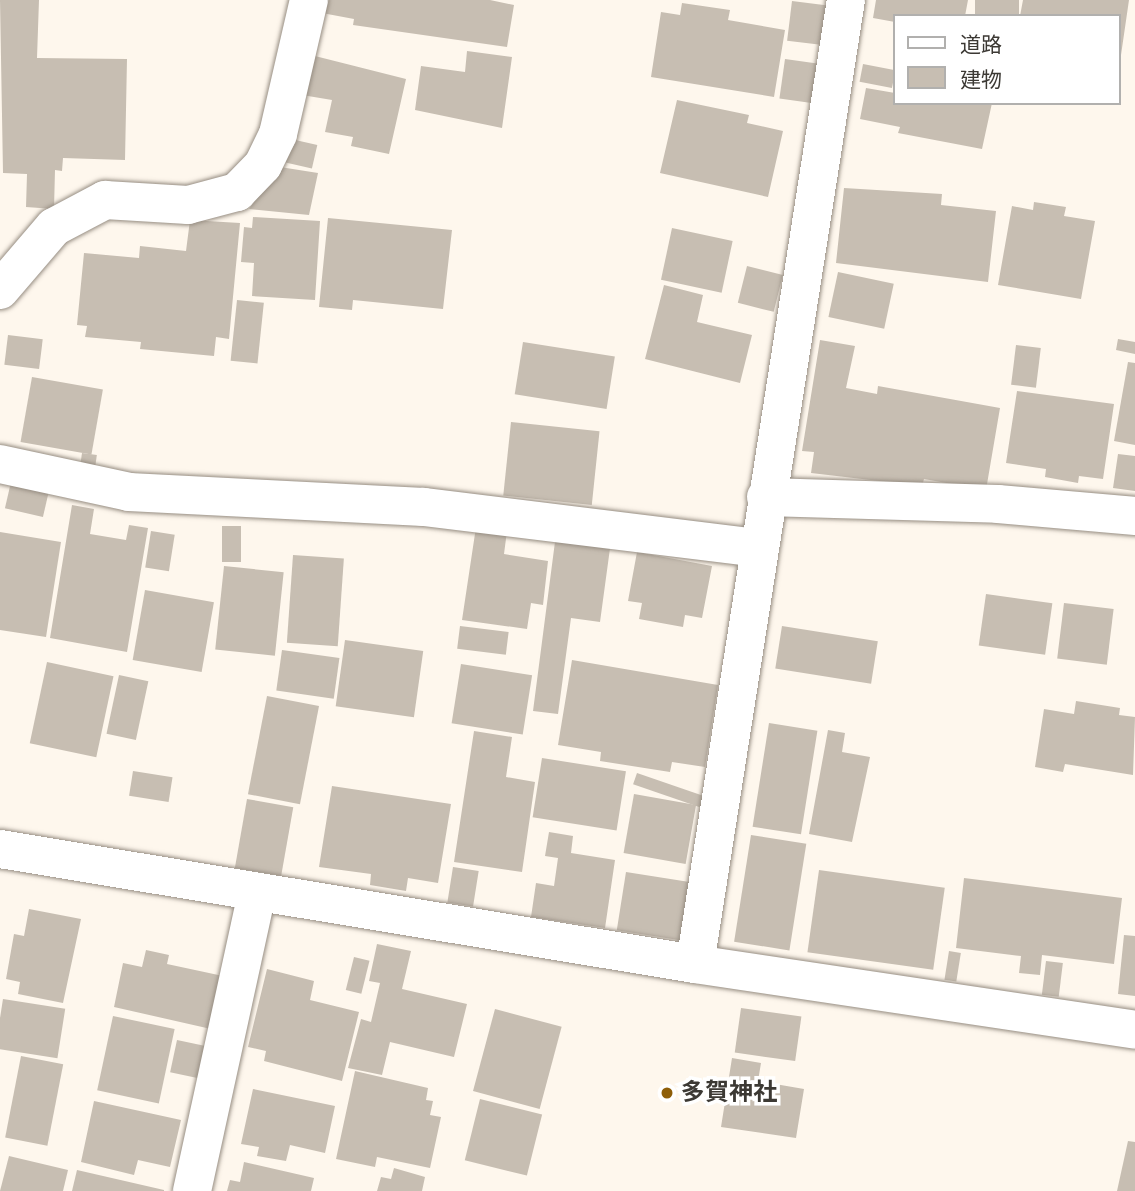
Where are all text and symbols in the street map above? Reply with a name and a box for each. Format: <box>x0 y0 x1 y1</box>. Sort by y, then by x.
legend <box>894 14 1121 105</box>
text: 道路 <box>960 32 1002 57</box>
text: 建物 <box>960 67 1002 92</box>
place label: 多賀神社 <box>681 1079 777 1107</box>
marker: 多賀神社 <box>659 1085 675 1101</box>

